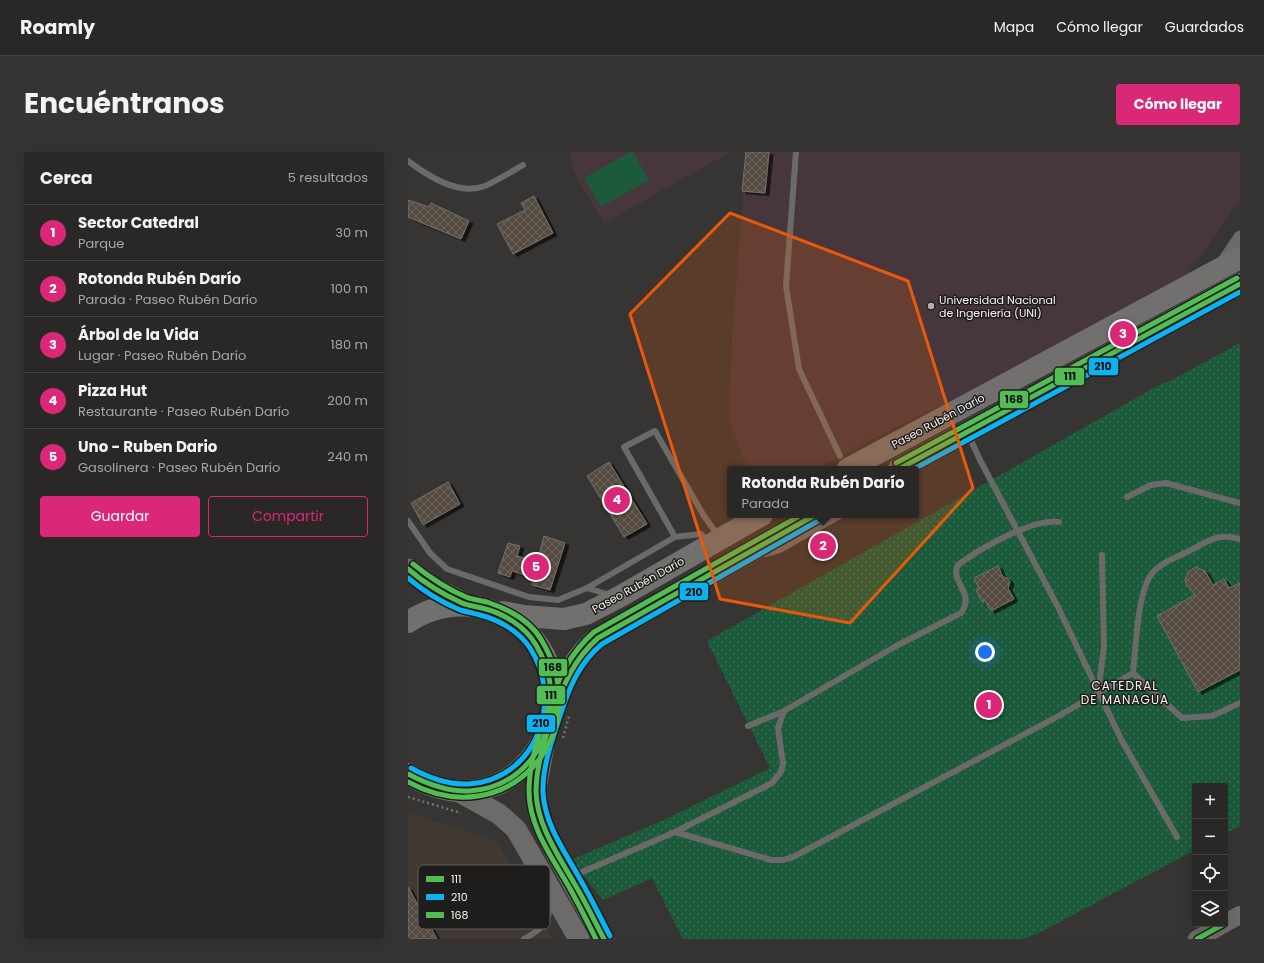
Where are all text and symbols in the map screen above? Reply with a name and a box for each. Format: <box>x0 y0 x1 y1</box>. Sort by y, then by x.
text: Roamly <box>20 14 95 41</box>
text: Mapa <box>994 17 1034 37</box>
text: Cómo llegar <box>1056 17 1143 37</box>
text: Guardados <box>1165 17 1244 37</box>
text: Encuéntranos <box>24 84 225 123</box>
button: Cómo llegar <box>1116 84 1240 125</box>
text: Cerca <box>40 166 93 190</box>
text: 5 resultados <box>288 168 368 187</box>
text: Sector Catedral <box>78 212 199 233</box>
text: 1 <box>51 223 55 242</box>
text: 30 m <box>335 223 368 242</box>
text: Parque <box>78 234 124 253</box>
text: Rotonda Rubén Darío <box>78 268 241 289</box>
text: 2 <box>49 279 57 298</box>
text: 100 m <box>331 279 368 298</box>
text: Parada · Paseo Rubén Darío <box>78 290 257 309</box>
place label: Universidad Nacional de Ingeniería (UNI) <box>939 292 1056 321</box>
marker: Universidad Nacional de Ingeniería (UNI) <box>926 301 936 311</box>
pin: 3 <box>1110 319 1136 349</box>
text: Árbol de la Vida <box>78 324 199 345</box>
text: 3 <box>49 335 57 354</box>
text: 180 m <box>331 335 368 354</box>
text: Lugar · Paseo Rubén Darío <box>78 346 246 365</box>
line badge: 210 <box>1088 357 1119 376</box>
text: 210 <box>1094 358 1112 374</box>
line badge: 111 <box>1054 367 1085 386</box>
text: 111 <box>1064 368 1076 384</box>
text: Pizza Hut <box>78 380 147 401</box>
street label: Paseo Rubén Darío <box>889 390 987 452</box>
line badge: 168 <box>999 390 1029 409</box>
text: 4 <box>49 391 57 410</box>
text: 200 m <box>327 391 368 410</box>
text: 168 <box>1005 391 1023 407</box>
text: Restaurante · Paseo Rubén Darío <box>78 402 289 421</box>
text: Uno - Ruben Dario <box>78 436 217 457</box>
text: 5 <box>49 447 57 466</box>
text: 240 m <box>327 447 368 466</box>
text: Gasolinera · Paseo Rubén Darío <box>78 458 280 477</box>
popup <box>727 466 919 518</box>
text: Rotonda Rubén Darío <box>741 472 905 493</box>
pin: 4 <box>604 485 630 515</box>
text: Parada <box>741 494 789 513</box>
button: Guardar <box>40 496 200 537</box>
button: Compartir <box>208 496 368 537</box>
pin: 2 <box>810 531 836 561</box>
pin: 5 <box>523 552 549 582</box>
street label: Paseo Rubén Darío <box>589 553 687 617</box>
line badge: 210 <box>679 582 709 601</box>
text: 210 <box>685 584 703 600</box>
your location <box>975 642 995 662</box>
line badge: 168 <box>538 658 568 677</box>
text: 168 <box>544 659 562 675</box>
district label: CATEDRAL DE MANAGUA <box>1081 677 1169 708</box>
line badge: 111 <box>536 685 566 705</box>
text: 111 <box>545 687 557 703</box>
pin: 1 <box>976 690 1002 720</box>
line badge: 210 <box>526 714 556 733</box>
text: 210 <box>532 715 550 731</box>
map controls <box>1192 783 1228 927</box>
button: + <box>1192 783 1228 819</box>
button: − <box>1192 819 1228 855</box>
button: locate <box>1192 855 1228 891</box>
legend <box>418 865 550 929</box>
text: 111 <box>451 871 462 887</box>
text: 210 <box>451 889 468 905</box>
button: layers <box>1192 891 1228 927</box>
text: 168 <box>451 907 469 923</box>

